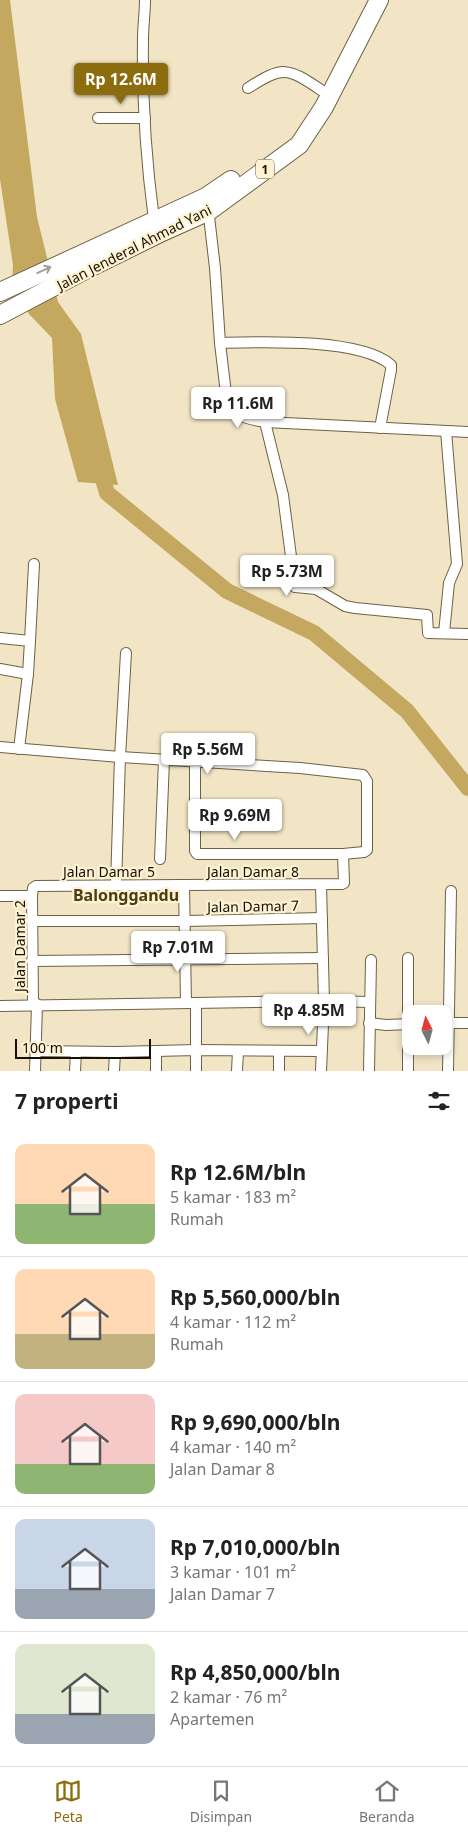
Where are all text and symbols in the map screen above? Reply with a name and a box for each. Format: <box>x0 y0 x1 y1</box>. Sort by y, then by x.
pin: Rp 12.6M <box>69 62 173 105</box>
text: Rp 12.6M <box>85 68 157 90</box>
road number: 1 <box>256 160 274 178</box>
street label: Jalan Jenderal Ahmad Yani <box>52 200 215 295</box>
one-way arrow <box>36 265 51 275</box>
pin: Rp 11.6M <box>186 386 290 429</box>
text: Rp 11.6M <box>202 392 274 414</box>
pin: Rp 5.73M <box>235 554 339 597</box>
text: Rp 5.73M <box>251 560 323 582</box>
pin: Rp 5.56M <box>156 732 260 775</box>
text: Rp 5.56M <box>172 738 244 760</box>
pin: Rp 9.69M <box>183 798 287 841</box>
text: Rp 9.69M <box>199 804 271 826</box>
street label: Jalan Damar 5 <box>61 862 155 881</box>
street label: Jalan Damar 8 <box>205 862 299 881</box>
district label: Balonggandu <box>73 884 179 906</box>
street label: Jalan Damar 7 <box>205 896 299 916</box>
street label: Jalan Damar 2 <box>10 900 29 994</box>
pin: Rp 7.01M <box>126 930 230 973</box>
text: Rp 7.01M <box>142 936 214 958</box>
pin: Rp 4.85M <box>257 994 361 1036</box>
text: Rp 4.85M <box>273 999 345 1021</box>
north arrow <box>402 1005 452 1055</box>
map controls <box>402 1005 452 1055</box>
scale bar <box>15 1036 151 1059</box>
text: 100 m <box>22 1038 63 1057</box>
text: 7 properti <box>15 1087 118 1115</box>
icon: filters <box>425 1087 453 1115</box>
text: Rp 12.6M/bln <box>170 1158 306 1186</box>
icon: home <box>55 1164 115 1224</box>
text: 5 kamar · 183 m² <box>170 1186 296 1208</box>
text: Rumah <box>170 1208 224 1230</box>
text: Rp 5,560,000/bln <box>170 1283 340 1311</box>
icon: home <box>55 1289 115 1349</box>
text: 4 kamar · 112 m² <box>170 1311 296 1333</box>
text: Rumah <box>170 1333 224 1355</box>
text: Rp 9,690,000/bln <box>170 1408 340 1436</box>
icon: home <box>55 1414 115 1474</box>
text: 4 kamar · 140 m² <box>170 1436 296 1458</box>
text: Jalan Damar 8 <box>170 1458 275 1480</box>
text: Rp 7,010,000/bln <box>170 1533 340 1561</box>
icon: home <box>55 1539 115 1599</box>
text: 3 kamar · 101 m² <box>170 1561 296 1583</box>
text: Jalan Damar 7 <box>170 1583 275 1605</box>
text: Rp 4,850,000/bln <box>170 1658 340 1686</box>
icon: home <box>55 1664 115 1724</box>
text: 2 kamar · 76 m² <box>170 1686 287 1708</box>
text: Apartemen <box>170 1708 254 1730</box>
tab: Peta <box>53 1777 83 1826</box>
tab: Disimpan <box>190 1777 252 1826</box>
tab: Beranda <box>359 1777 414 1826</box>

